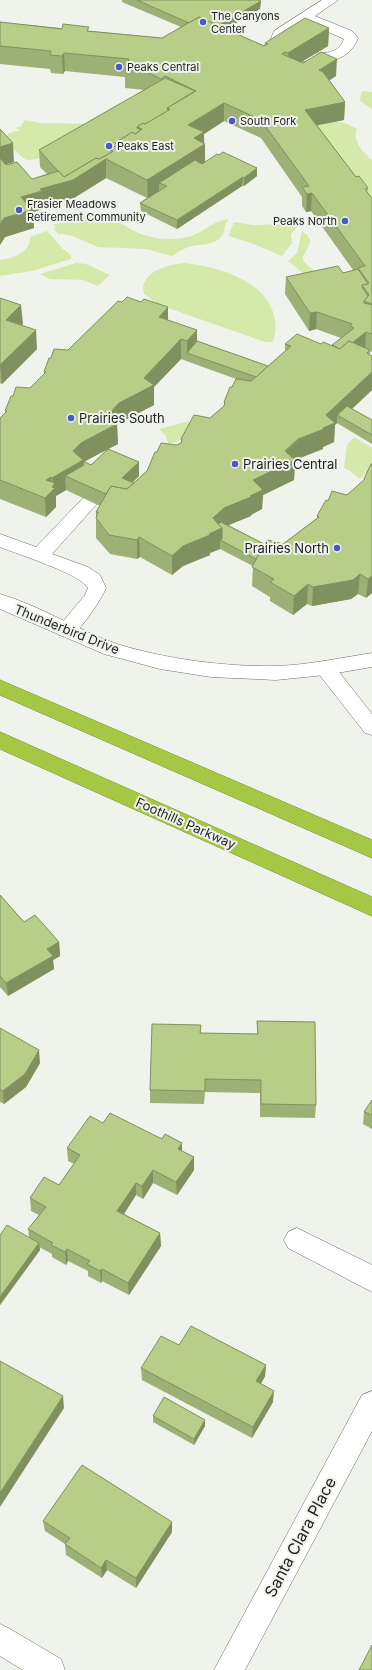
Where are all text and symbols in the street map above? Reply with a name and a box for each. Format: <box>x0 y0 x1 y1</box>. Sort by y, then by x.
place label: The Canyons Center <box>211 9 280 36</box>
marker: The Canyons Center <box>198 17 208 27</box>
place label: Peaks Central <box>127 60 199 74</box>
marker: Peaks Central <box>114 62 124 72</box>
place label: South Fork <box>240 114 296 128</box>
marker: South Fork <box>227 116 237 126</box>
place label: Peaks East <box>117 139 174 153</box>
marker: Peaks East <box>104 141 114 151</box>
place label: Frasier Meadows Retirement Community <box>27 197 146 224</box>
marker: Frasier Meadows Retirement Community <box>14 205 24 215</box>
place label: Peaks North <box>273 214 337 228</box>
marker: Peaks North <box>340 216 350 226</box>
place label: Prairies South <box>79 410 165 426</box>
marker: Prairies South <box>66 413 76 423</box>
place label: Prairies Central <box>243 456 337 472</box>
marker: Prairies Central <box>230 459 240 469</box>
place label: Prairies North <box>244 540 329 556</box>
marker: Prairies North <box>332 543 342 553</box>
street label: Thunderbird Drive <box>12 601 122 657</box>
street label: Foothills Parkway <box>134 794 238 852</box>
street label: Santa Clara Place <box>260 1474 340 1600</box>

